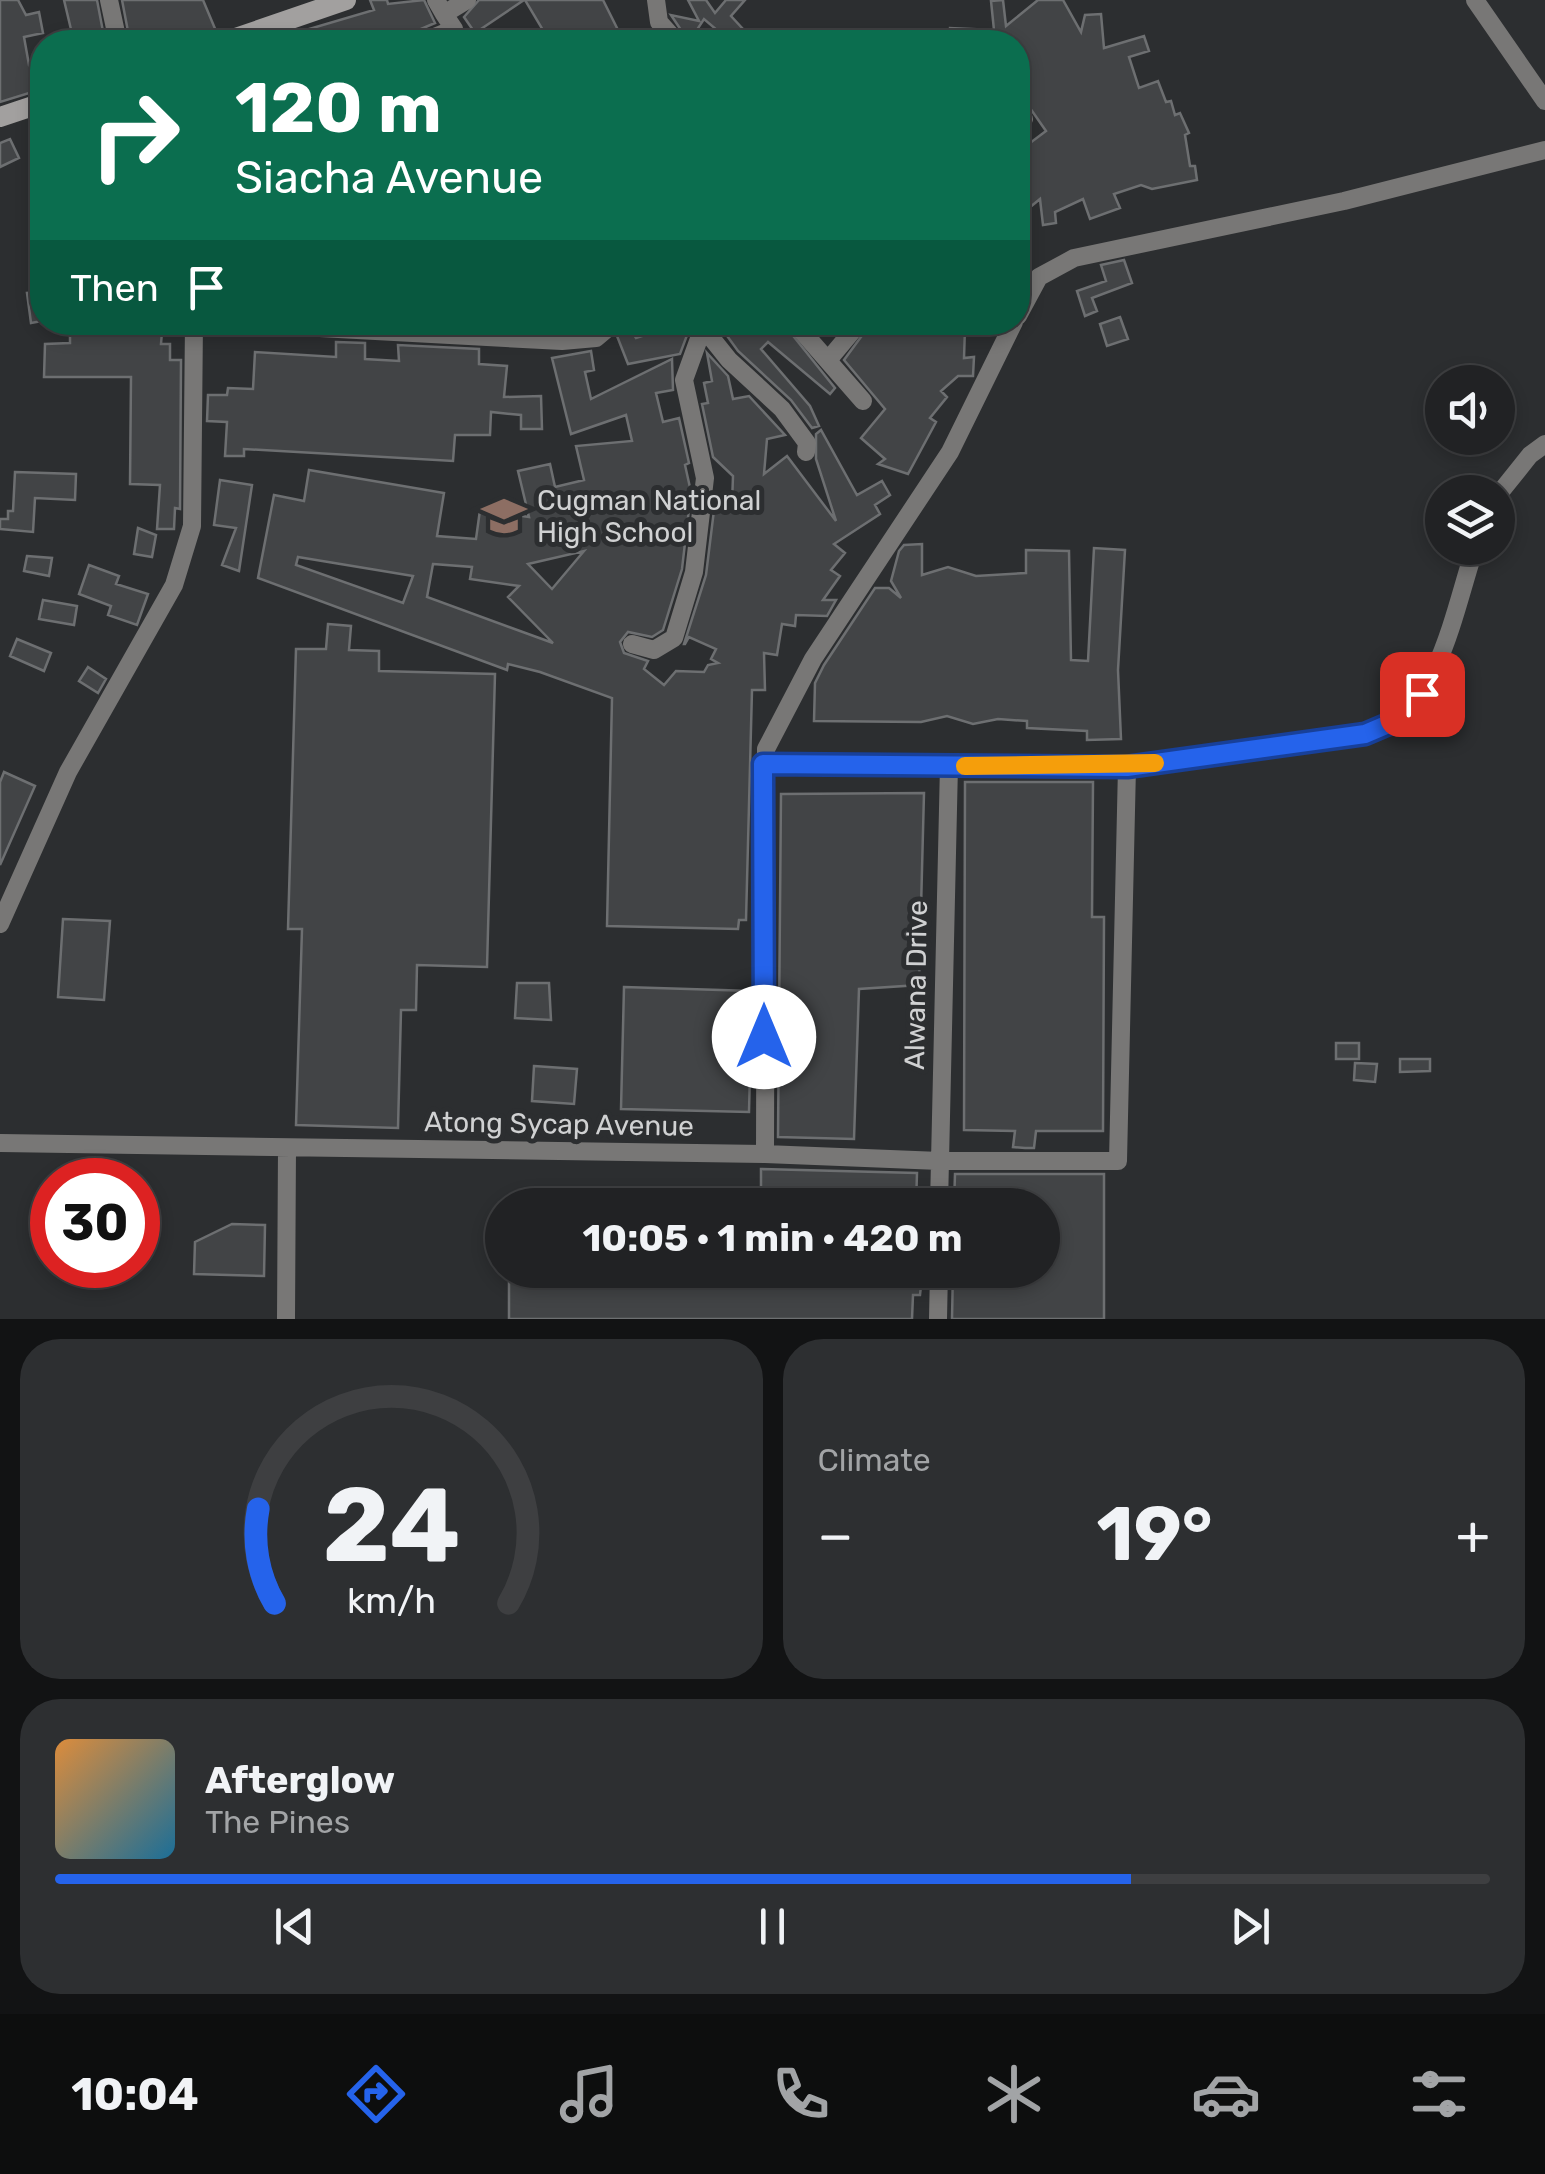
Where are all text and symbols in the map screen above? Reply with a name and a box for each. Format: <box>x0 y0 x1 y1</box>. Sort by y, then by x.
text: 120 m <box>235 67 442 150</box>
icon: right <box>70 70 200 200</box>
text: Siacha Avenue <box>235 151 543 204</box>
icon: arrive <box>179 260 234 315</box>
text: Then <box>70 265 159 311</box>
map controls <box>1425 365 1515 565</box>
button: sound <box>1425 365 1515 455</box>
button: layers <box>1425 475 1515 565</box>
place label: Cugman National High School <box>537 484 761 549</box>
school or university icon: Cugman National High School <box>480 492 528 540</box>
pin <box>1380 652 1465 737</box>
icon: arrive <box>1395 667 1450 722</box>
street label: Alwana Drive <box>898 900 934 1070</box>
position arrow <box>712 985 816 1089</box>
street label: Atong Sycap Avenue <box>424 1105 694 1143</box>
speed limit sign: 30 <box>30 1158 160 1288</box>
text: 10:05 · 1 min · 420 m <box>582 1215 963 1261</box>
text: Climate <box>818 1441 931 1479</box>
text: 24 <box>322 1464 460 1587</box>
text: 19° <box>1096 1490 1213 1579</box>
text: − <box>818 1503 853 1568</box>
text: + <box>1456 1503 1490 1568</box>
text: km/h <box>347 1580 436 1622</box>
text: Afterglow <box>205 1757 395 1803</box>
text: The Pines <box>205 1803 350 1841</box>
icon: previous <box>267 1899 322 1954</box>
icon: pause <box>745 1899 800 1954</box>
icon: next <box>1223 1899 1278 1954</box>
icon: directions <box>341 2059 411 2129</box>
icon: music <box>554 2059 624 2129</box>
icon: phone <box>766 2059 836 2129</box>
icon: climate <box>979 2059 1049 2129</box>
icon: car <box>1191 2059 1261 2129</box>
icon: filters <box>1404 2059 1474 2129</box>
text: 10:04 <box>71 2068 199 2121</box>

